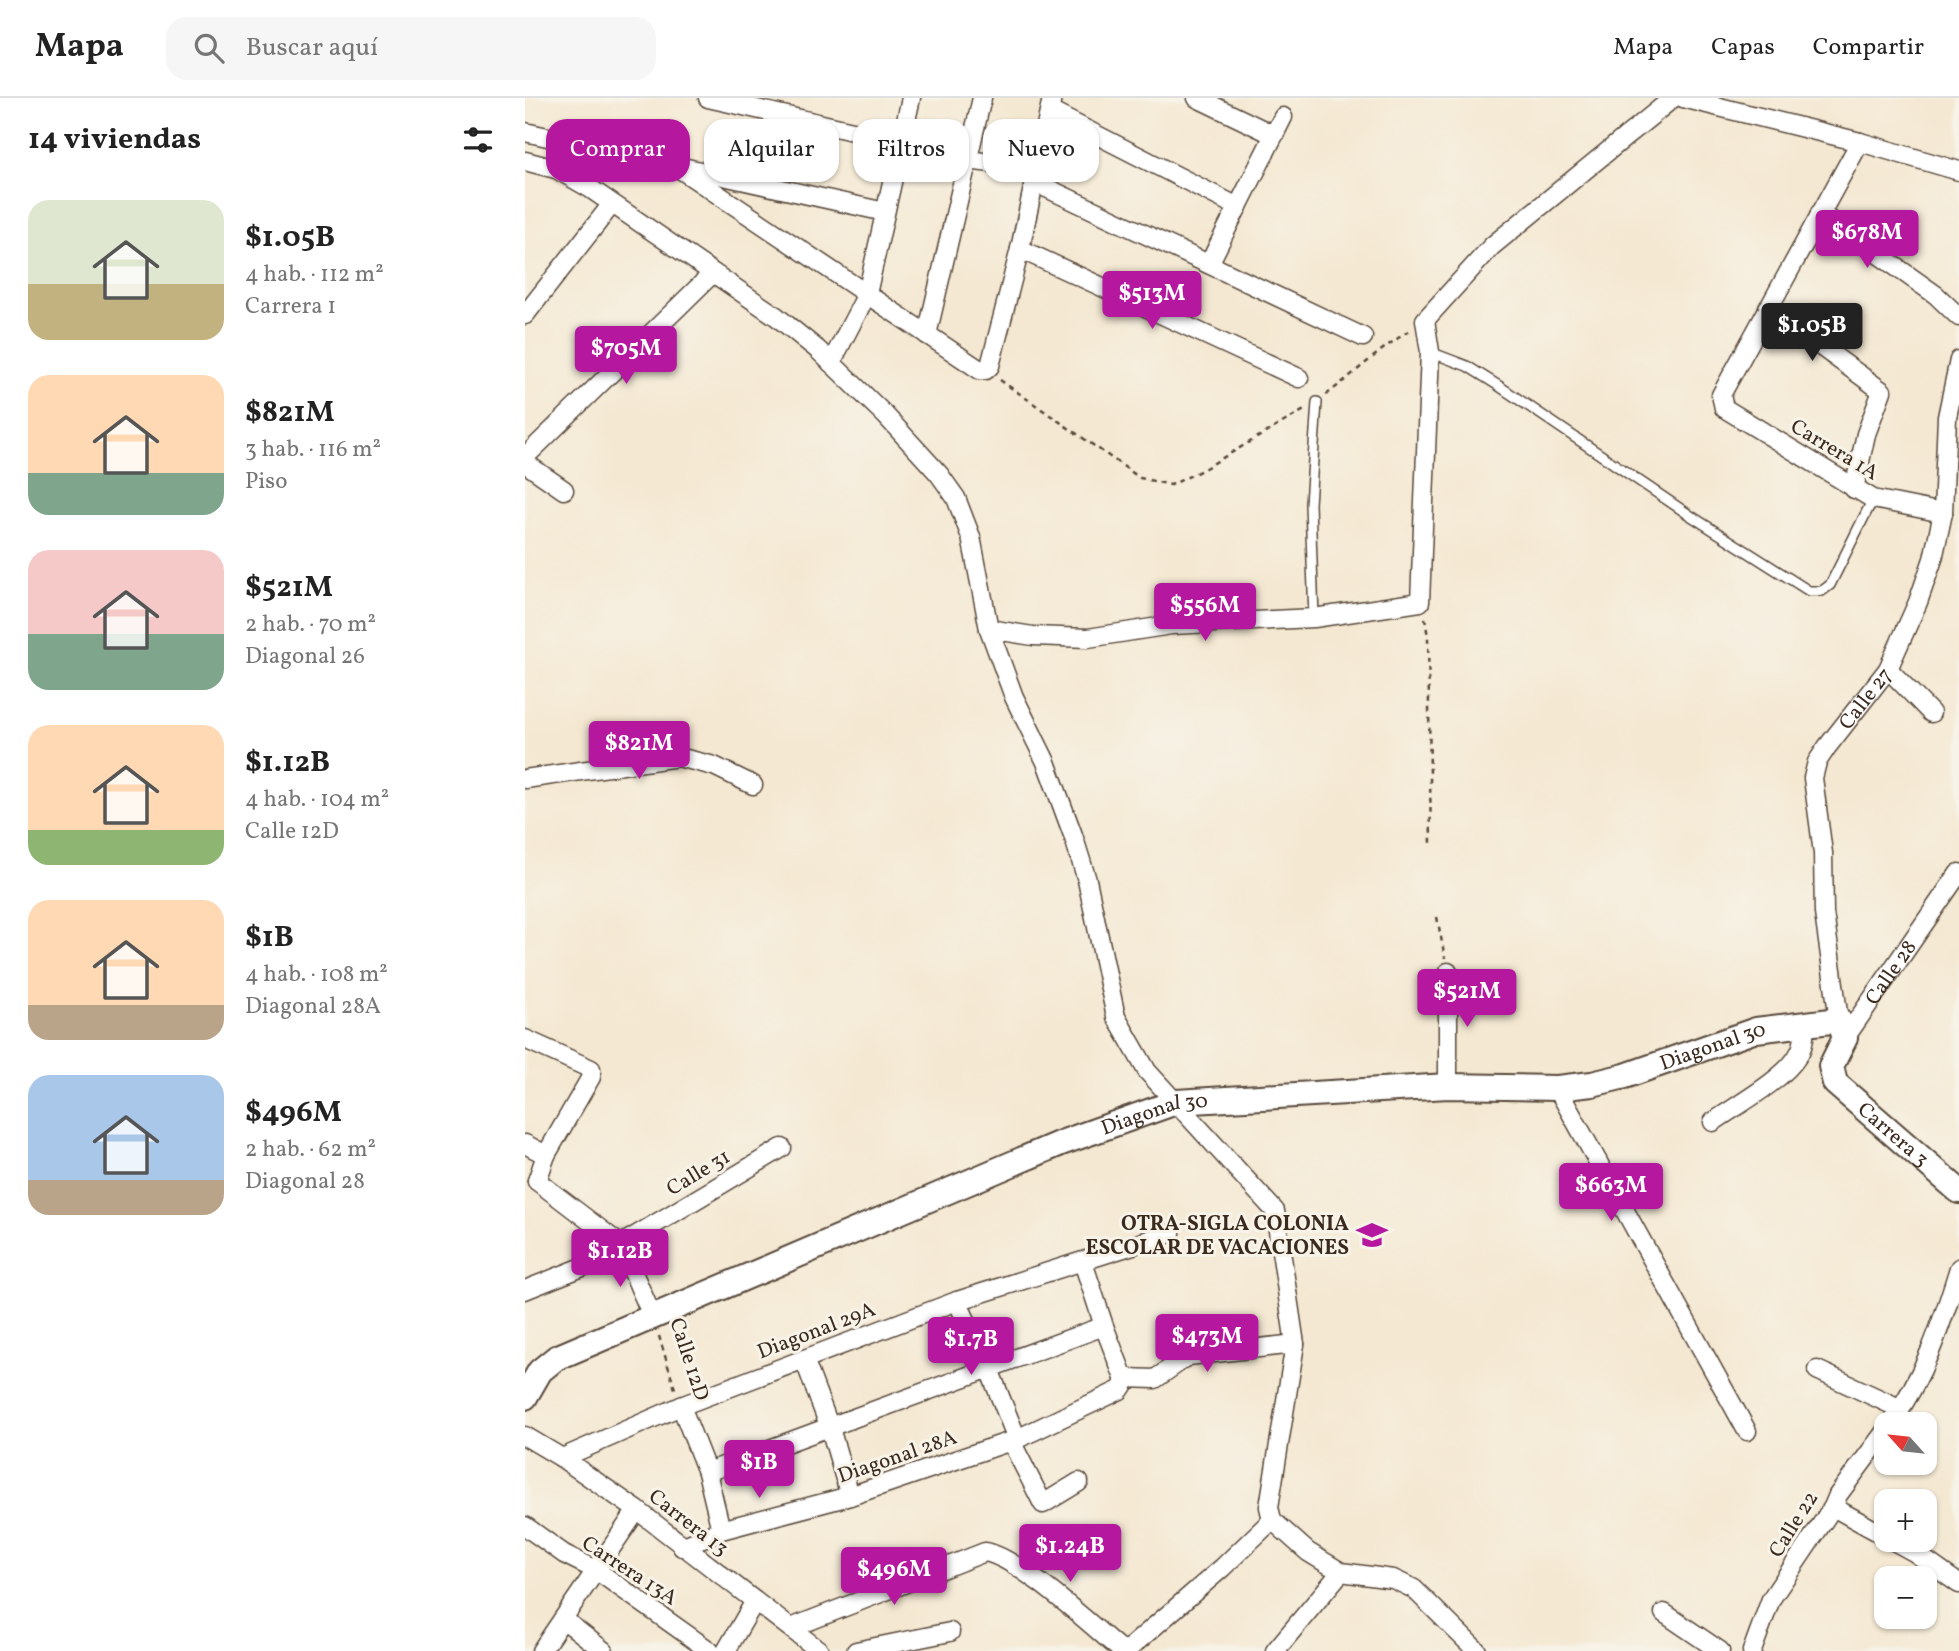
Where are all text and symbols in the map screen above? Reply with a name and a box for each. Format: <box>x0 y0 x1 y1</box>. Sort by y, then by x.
search box <box>166 17 656 80</box>
text: Mapa <box>35 25 124 71</box>
icon: search <box>190 29 228 67</box>
text: Buscar aquí <box>246 30 378 66</box>
text: Mapa <box>1613 31 1673 65</box>
text: Capas <box>1711 31 1775 65</box>
text: Compartir <box>1813 31 1924 65</box>
text: 14 viviendas <box>28 119 201 161</box>
chip: Comprar <box>546 119 690 182</box>
chip: Alquilar <box>704 119 839 182</box>
chip: Filtros <box>853 119 969 182</box>
chip: Nuevo <box>983 119 1099 182</box>
icon: filters <box>459 121 497 159</box>
pin: $678M <box>1818 211 1916 270</box>
text: $1.05B <box>245 217 335 259</box>
text: $678M <box>1832 217 1902 249</box>
icon: home <box>84 228 168 312</box>
text: 4 hab. · 112 m² <box>245 259 384 291</box>
pin: $513M <box>1103 272 1201 331</box>
text: $513M <box>1118 278 1186 310</box>
text: Carrera 1 <box>245 291 336 323</box>
pin: $1.05B <box>1755 303 1869 363</box>
text: $1.05B <box>1777 310 1847 342</box>
pin: $705M <box>577 327 675 386</box>
text: $705M <box>591 333 661 365</box>
text: $821M <box>245 392 334 434</box>
icon: home <box>84 403 168 487</box>
street label: Carrera 1A <box>1785 413 1884 488</box>
text: 3 hab. · 116 m² <box>245 434 381 466</box>
text: Piso <box>245 466 287 498</box>
text: $521M <box>245 567 333 609</box>
icon: home <box>84 578 168 662</box>
pin: $556M <box>1156 584 1254 643</box>
text: $556M <box>1170 590 1240 622</box>
text: 2 hab. · 70 m² <box>245 609 376 641</box>
text: Diagonal 26 <box>245 641 365 673</box>
street label: Calle 27 <box>1833 662 1900 737</box>
pin: $821M <box>590 722 688 781</box>
text: $821M <box>605 728 673 760</box>
text: $1.12B <box>245 742 330 784</box>
icon: home <box>84 753 168 837</box>
text: 4 hab. · 104 m² <box>245 784 389 816</box>
text: Calle 12D <box>245 816 339 848</box>
text: $1B <box>245 917 294 959</box>
icon: home <box>84 928 168 1012</box>
street label: Calle 28 <box>1859 935 1924 1011</box>
text: 4 hab. · 108 m² <box>245 959 388 991</box>
pin: $521M <box>1418 970 1516 1029</box>
text: $521M <box>1433 976 1501 1008</box>
text: Diagonal 28A <box>245 991 381 1023</box>
street label: Diagonal 30 <box>1656 1016 1767 1079</box>
street label: Diagonal 30 <box>1097 1087 1209 1144</box>
text: $496M <box>245 1092 342 1134</box>
street label: Carrera 3 <box>1851 1096 1934 1174</box>
icon: home <box>84 1103 168 1187</box>
text: 2 hab. · 62 m² <box>245 1134 376 1166</box>
street label: Calle 31 <box>661 1143 736 1204</box>
pin: $663M <box>1562 1164 1660 1223</box>
text: Diagonal 28 <box>245 1166 365 1198</box>
text: $663M <box>1575 1170 1647 1202</box>
place label: OTRA-SIGLA COLONIA ESCOLAR DE VACACIONES <box>1085 1210 1349 1263</box>
school or university icon: OTRA-SIGLA COLONIA ESCOLAR DE VACACIONES <box>1355 1218 1389 1252</box>
pin: $1.12B <box>563 1230 677 1289</box>
text: $1.12B <box>587 1236 653 1268</box>
street label: Diagonal 29A <box>753 1296 880 1367</box>
street label: Calle 12D <box>662 1314 716 1405</box>
pin: $473M <box>1158 1314 1256 1374</box>
pin: $1.7B <box>922 1318 1020 1377</box>
text: $473M <box>1171 1321 1243 1353</box>
text: $1.7B <box>944 1324 998 1356</box>
north arrow <box>1874 1412 1937 1475</box>
map controls <box>1874 1412 1937 1629</box>
street label: Diagonal 28A <box>834 1423 961 1491</box>
pin: $1B <box>725 1440 793 1500</box>
text: $1B <box>740 1447 778 1479</box>
street label: Carrera 13 <box>642 1483 734 1564</box>
street label: Calle 22 <box>1763 1486 1826 1564</box>
button: + <box>1874 1489 1937 1552</box>
pin: $1.24B <box>1013 1524 1127 1584</box>
street label: Carrera 13A <box>576 1529 683 1613</box>
text: $1.24B <box>1035 1531 1105 1563</box>
pin: $496M <box>845 1548 943 1607</box>
text: $496M <box>857 1554 931 1586</box>
button: − <box>1874 1566 1937 1629</box>

